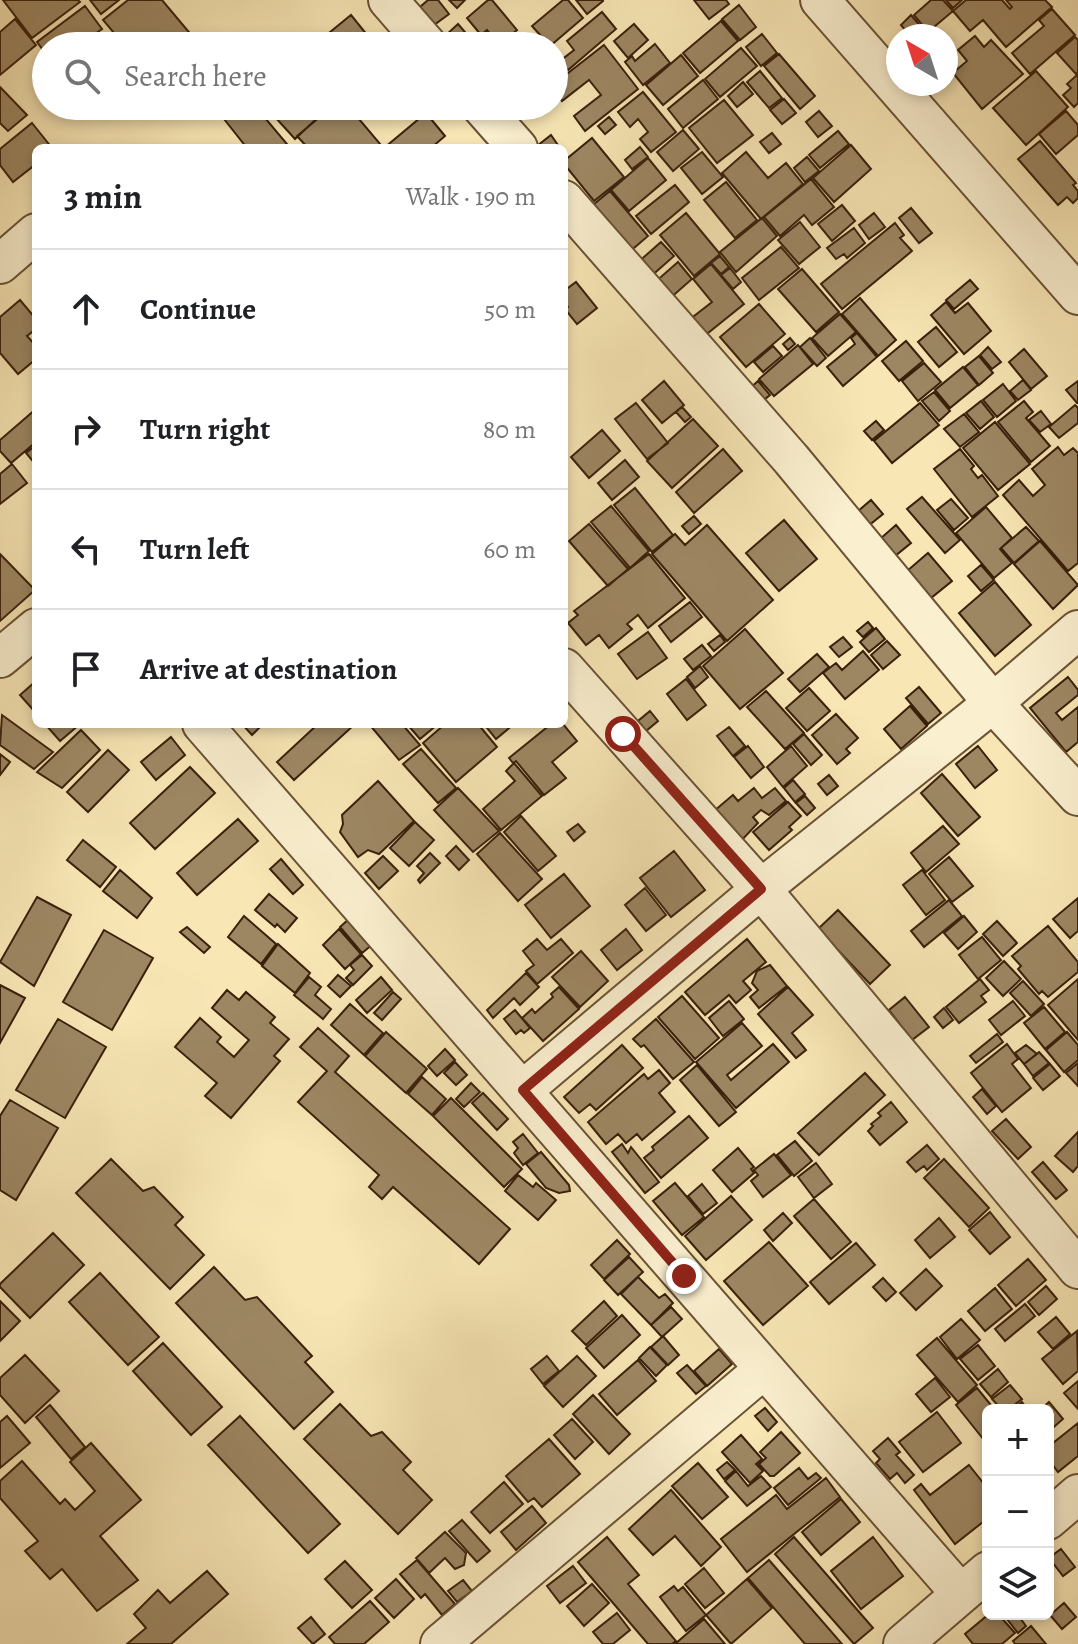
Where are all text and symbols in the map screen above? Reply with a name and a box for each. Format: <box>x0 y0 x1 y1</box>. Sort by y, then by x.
north arrow <box>886 24 958 96</box>
search box <box>32 32 568 120</box>
icon: search <box>60 54 104 98</box>
text: Search here <box>124 56 267 96</box>
text: 3 min <box>64 173 142 220</box>
text: Walk · 190 m <box>406 179 536 214</box>
icon: ahead <box>64 287 108 331</box>
text: Continue <box>140 289 256 329</box>
text: 50 m <box>484 292 536 327</box>
icon: right <box>64 407 108 451</box>
text: Turn right <box>140 409 270 449</box>
text: 80 m <box>483 412 536 447</box>
icon: left <box>64 527 108 571</box>
text: Turn left <box>140 529 249 569</box>
text: 60 m <box>483 532 536 567</box>
icon: arrive <box>64 647 108 691</box>
text: Arrive at destination <box>140 649 397 689</box>
route start <box>605 716 641 752</box>
route end <box>666 1258 702 1294</box>
map controls <box>982 1404 1054 1620</box>
button: + <box>982 1404 1054 1476</box>
button: − <box>982 1476 1054 1548</box>
button: layers <box>982 1548 1054 1620</box>

